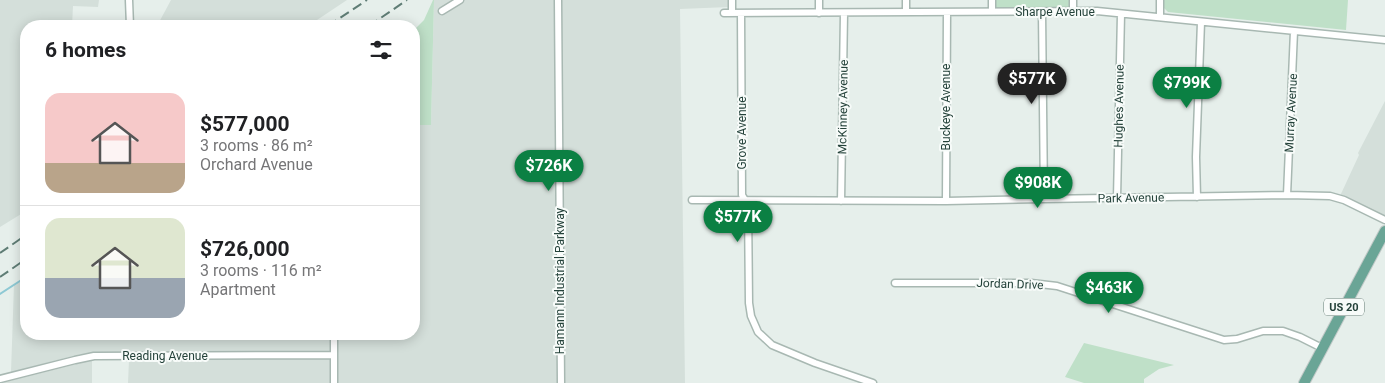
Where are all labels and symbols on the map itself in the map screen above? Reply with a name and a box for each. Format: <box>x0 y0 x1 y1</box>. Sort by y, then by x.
street label: Sharpe Avenue <box>1015 5 1095 19</box>
street label: McKinney Avenue <box>835 60 851 154</box>
pin: $577K <box>997 62 1067 105</box>
street label: Buckeye Avenue <box>939 64 953 150</box>
street label: Hughes Avenue <box>1111 64 1127 148</box>
pin: $799K <box>1152 66 1222 109</box>
street label: Murray Avenue <box>1282 73 1300 153</box>
street label: Grove Avenue <box>735 96 749 170</box>
pin: $726K <box>514 150 584 192</box>
pin: $908K <box>1003 166 1073 209</box>
street label: Park Avenue <box>1098 190 1164 206</box>
pin: $577K <box>703 200 773 243</box>
street label: Hamann Industrial Parkway <box>553 207 567 354</box>
pin: $463K <box>1074 272 1144 314</box>
street label: Jordan Drive <box>976 276 1044 292</box>
road number: US 20 <box>1324 298 1364 316</box>
street label: Reading Avenue <box>122 349 208 363</box>

